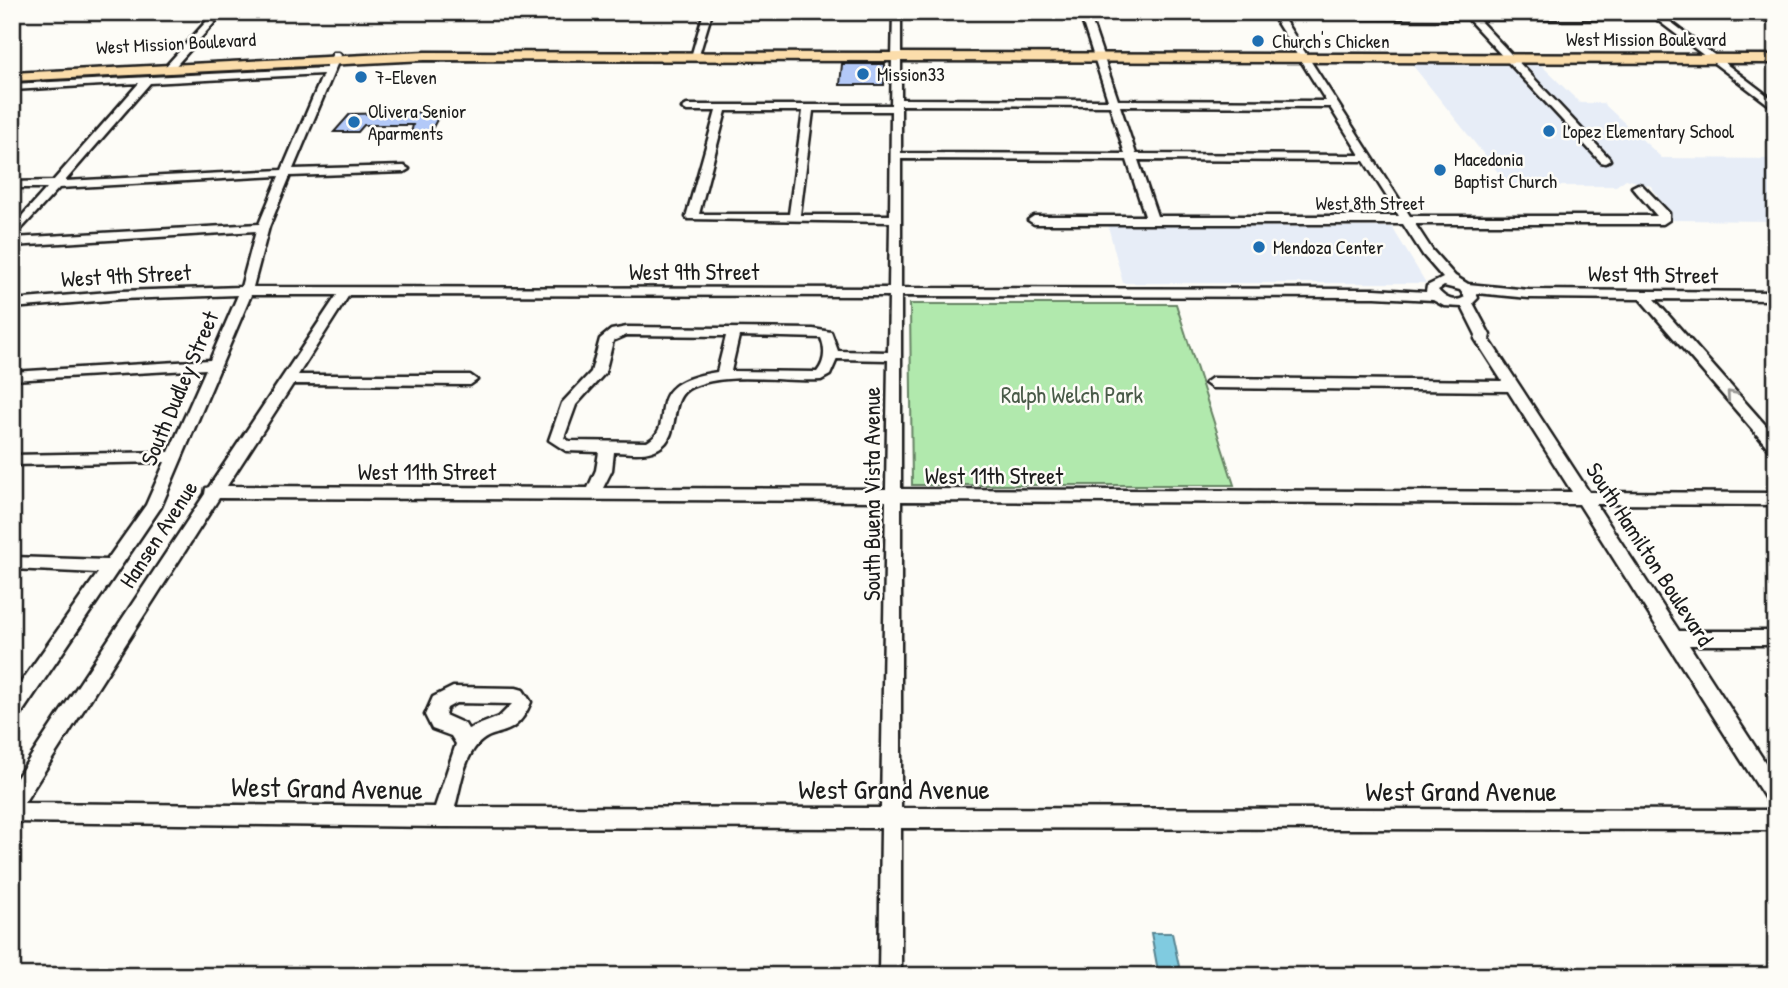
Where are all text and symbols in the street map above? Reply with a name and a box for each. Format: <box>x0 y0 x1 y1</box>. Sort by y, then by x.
street label: West Mission Boulevard <box>96 26 257 60</box>
street label: West Mission Boulevard <box>1566 26 1726 52</box>
place label: Church's Chicken <box>1272 28 1390 54</box>
marker: Church's Chicken <box>1250 33 1266 49</box>
place label: Mission33 <box>877 61 945 87</box>
place label: 7-Eleven <box>375 64 437 90</box>
marker: Mission33 <box>855 66 871 82</box>
marker: 7-Eleven <box>353 69 369 85</box>
place label: Olivera Senior Aparments <box>368 98 467 146</box>
marker: Olivera Senior Aparments <box>346 114 362 130</box>
place label: Lopez Elementary School <box>1563 118 1735 144</box>
marker: Lopez Elementary School <box>1541 123 1557 139</box>
place label: Macedonia Baptist Church <box>1454 146 1557 194</box>
marker: Macedonia Baptist Church <box>1432 162 1448 178</box>
street label: West 8th Street <box>1316 190 1425 216</box>
place label: Mendoza Center <box>1273 234 1384 260</box>
marker: Mendoza Center <box>1251 239 1267 255</box>
street label: West 9th Street <box>60 256 193 294</box>
street label: West 9th Street <box>629 256 760 287</box>
street label: West 9th Street <box>1588 257 1719 291</box>
street label: South Dudley Street <box>133 305 226 470</box>
park label: Ralph Welch Park <box>1001 379 1144 410</box>
street label: South Buena Vista Avenue <box>856 387 887 601</box>
one-way arrow <box>1727 391 1739 404</box>
street label: West 11th Street <box>358 456 497 487</box>
street label: South Hamilton Boulevard <box>1579 456 1721 652</box>
street label: West 11th Street <box>925 460 1064 491</box>
street label: Hansen Avenue <box>112 474 204 594</box>
street label: West Grand Avenue <box>231 767 423 809</box>
street label: West Grand Avenue <box>798 770 990 808</box>
street label: West Grand Avenue <box>1365 772 1557 810</box>

